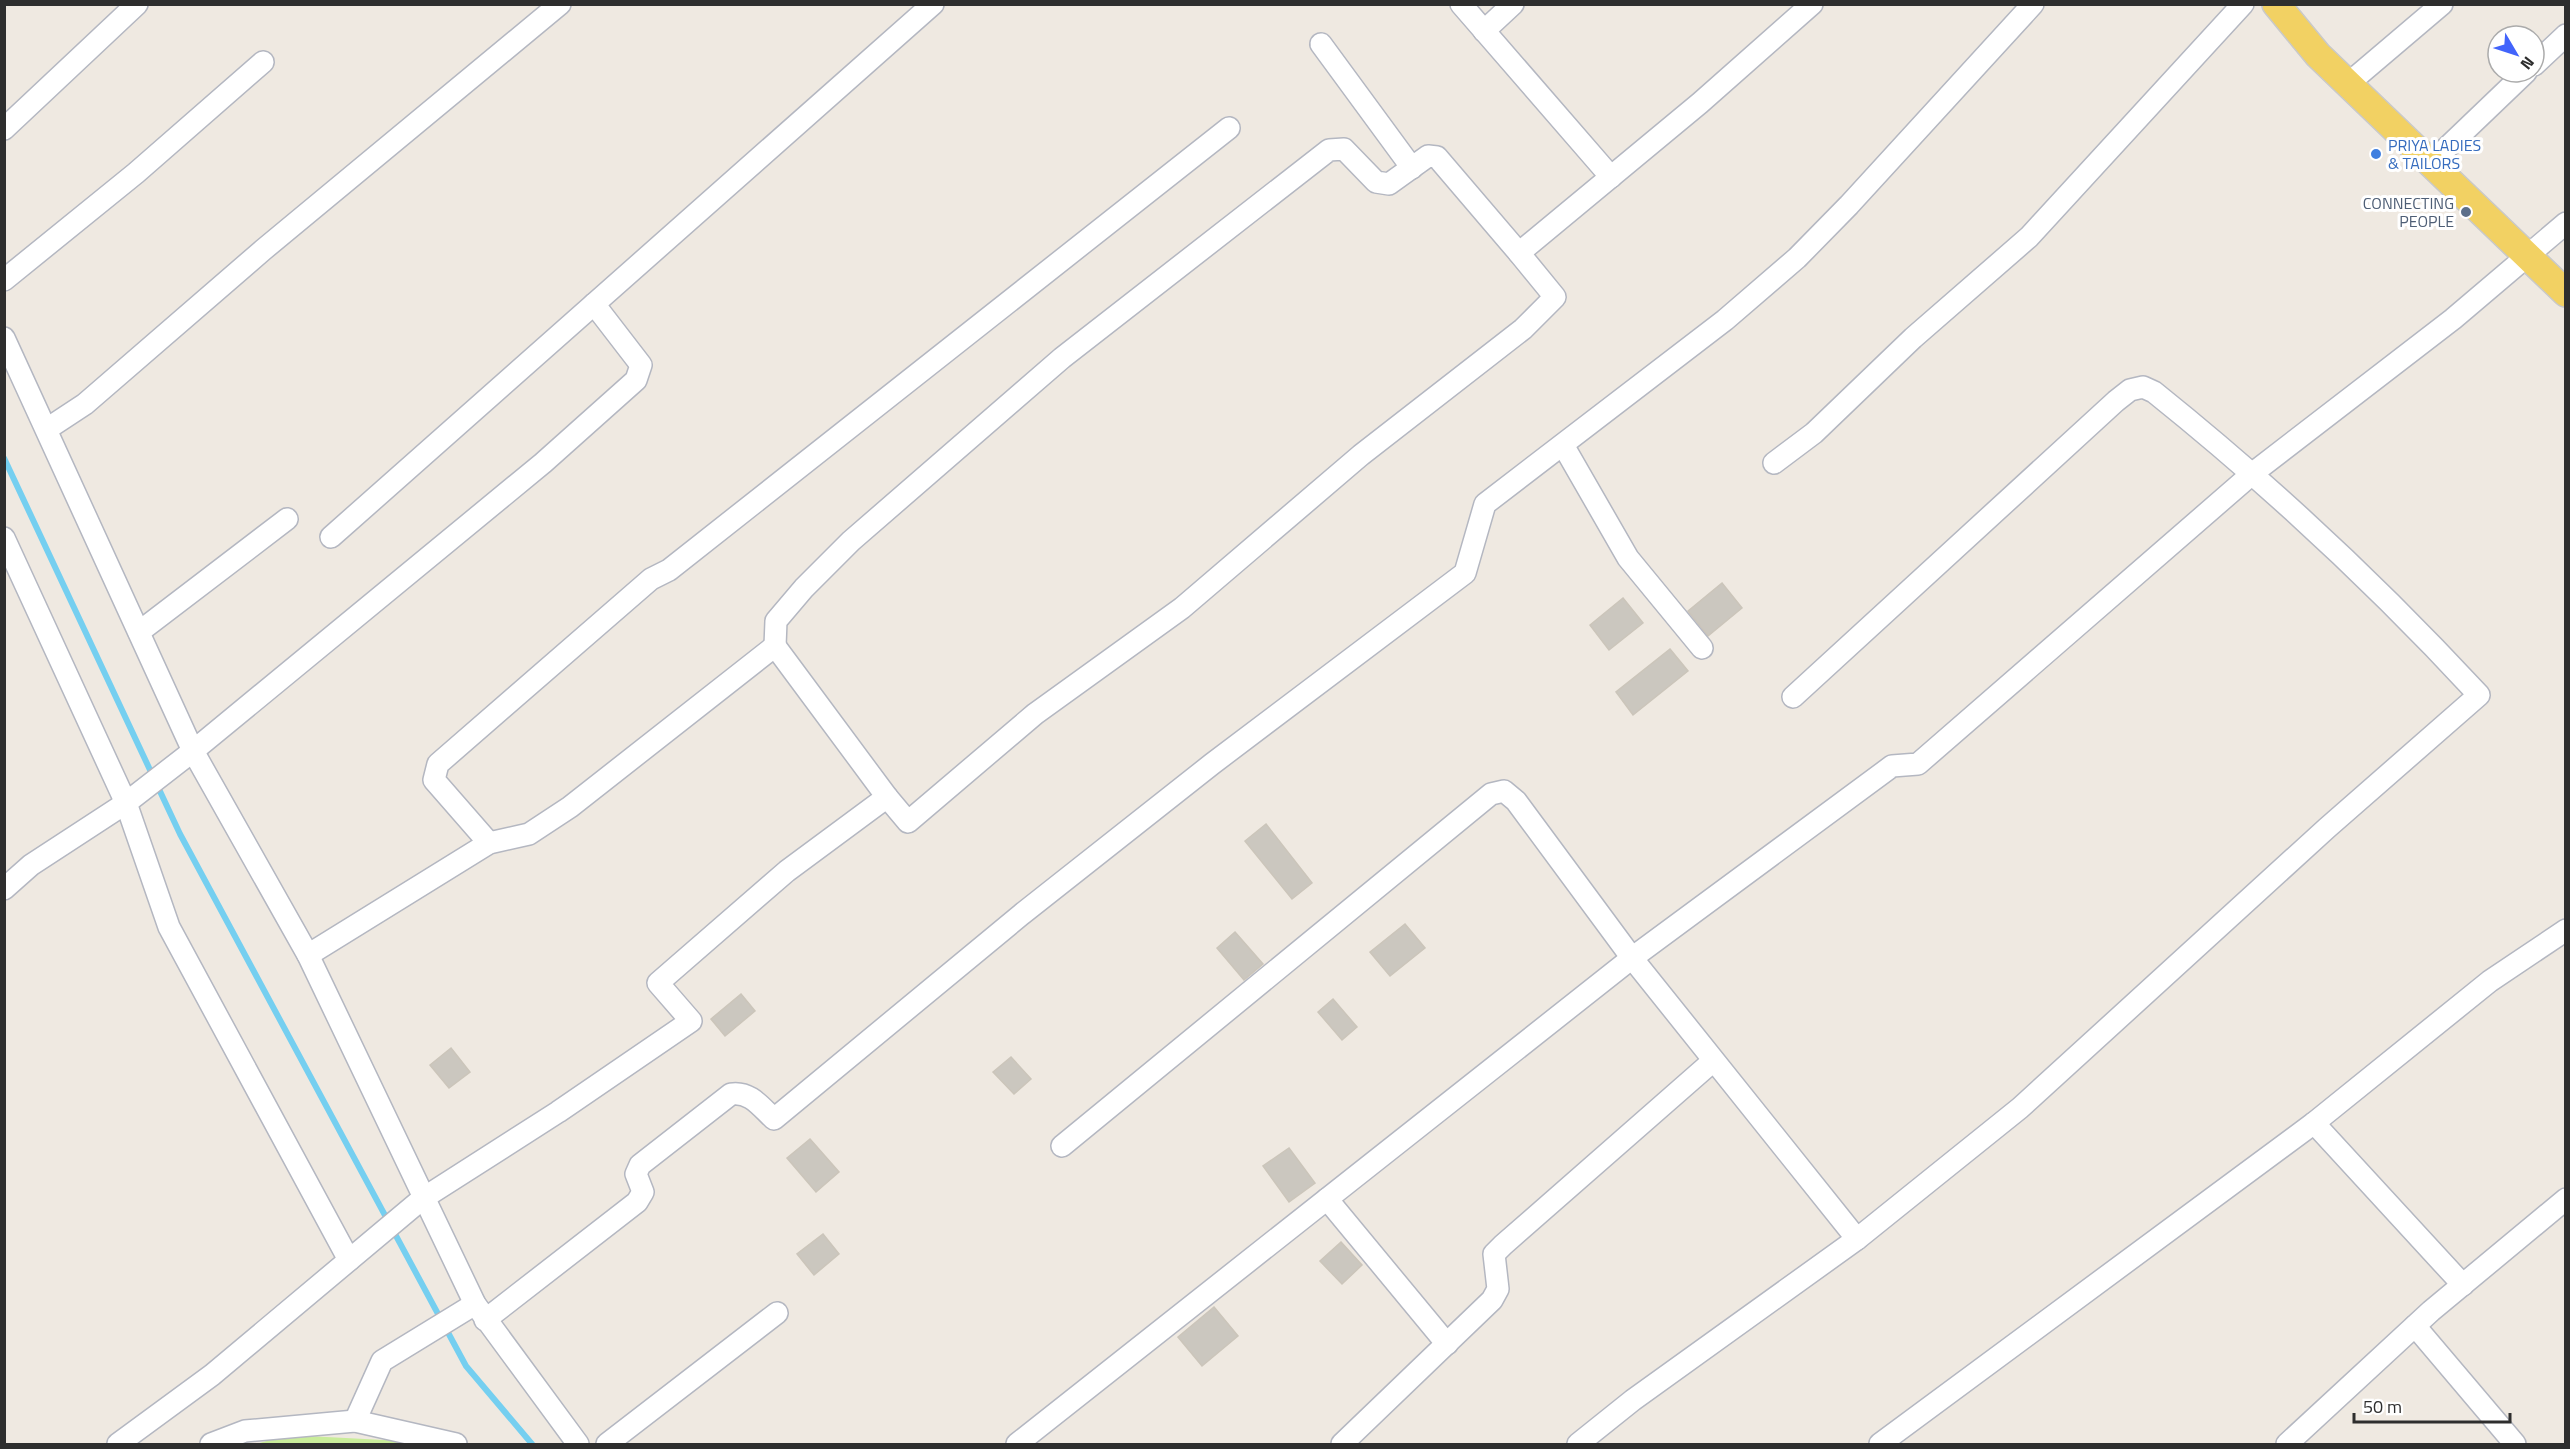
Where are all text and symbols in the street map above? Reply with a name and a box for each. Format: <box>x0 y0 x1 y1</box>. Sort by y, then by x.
north arrow <box>2486 24 2546 84</box>
text: N <box>2515 52 2540 75</box>
place label: PRIYA LADIES & TAILORS <box>2388 133 2481 175</box>
marker: PRIYA LADIES & TAILORS <box>2369 147 2383 161</box>
place label: CONNECTING PEOPLE <box>2363 191 2454 233</box>
marker: CONNECTING PEOPLE <box>2459 205 2473 219</box>
scale bar <box>2354 1386 2510 1424</box>
text: 50 m <box>2363 1393 2402 1420</box>

